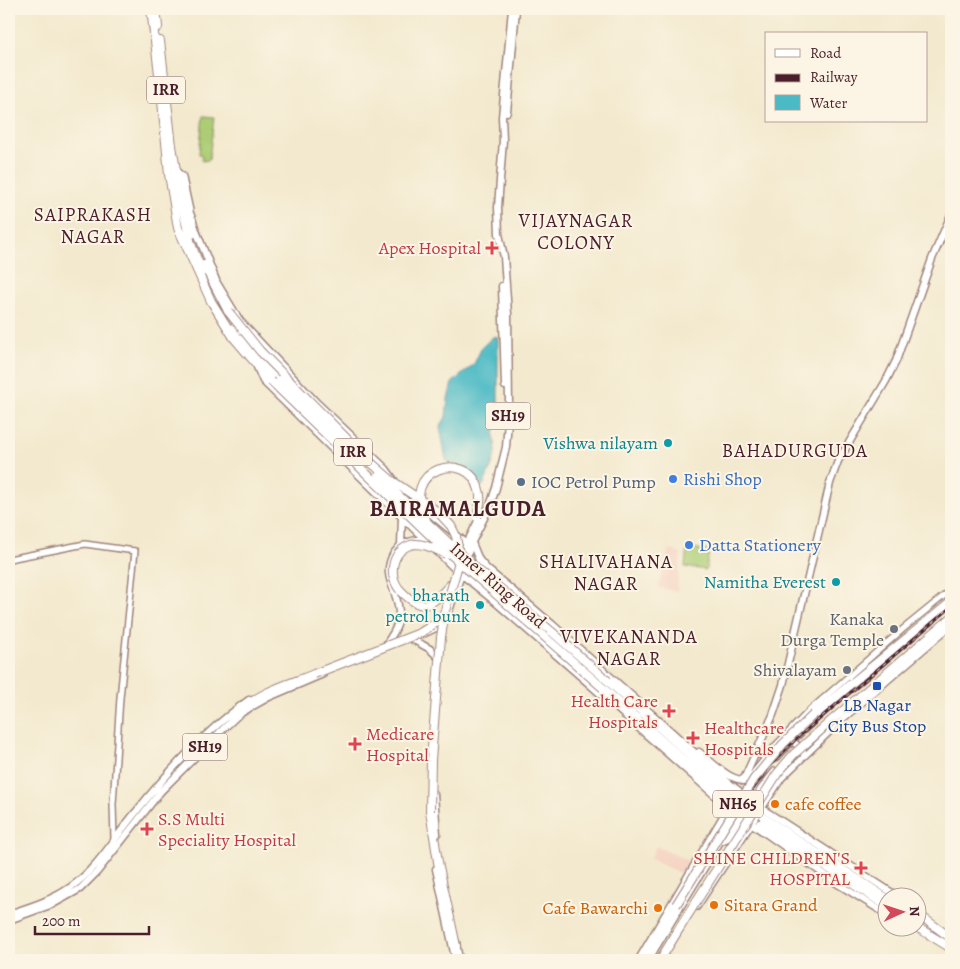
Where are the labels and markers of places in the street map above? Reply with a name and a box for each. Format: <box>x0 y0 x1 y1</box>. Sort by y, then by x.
place label: Apex Hospital <box>378 236 482 260</box>
marker: Apex Hospital <box>485 241 499 255</box>
place label: Vishwa nilayam <box>542 431 658 455</box>
marker: Vishwa nilayam <box>662 437 674 449</box>
place label: Rishi Shop <box>683 467 762 491</box>
place label: IOC Petrol Pump <box>531 470 656 494</box>
marker: Rishi Shop <box>667 473 679 485</box>
marker: IOC Petrol Pump <box>515 476 527 488</box>
place label: Datta Stationery <box>699 533 822 557</box>
marker: Datta Stationery <box>683 539 695 551</box>
place label: Namitha Everest <box>704 570 826 594</box>
marker: Namitha Everest <box>830 576 842 588</box>
place label: bharath petrol bunk <box>385 583 470 628</box>
marker: bharath petrol bunk <box>474 599 486 611</box>
place label: Kanaka Durga Temple <box>780 607 885 652</box>
marker: Kanaka Durga Temple <box>888 623 900 635</box>
place label: Shivalayam <box>753 658 837 682</box>
marker: Shivalayam <box>841 664 853 676</box>
marker: LB Nagar City Bus Stop <box>871 680 883 692</box>
place label: Health Care Hospitals <box>570 689 658 734</box>
place label: LB Nagar City Bus Stop <box>828 693 926 738</box>
marker: Health Care Hospitals <box>662 704 676 718</box>
place label: Healthcare Hospitals <box>704 716 784 761</box>
place label: Medicare Hospital <box>366 722 434 767</box>
marker: Healthcare Hospitals <box>686 731 700 745</box>
marker: Medicare Hospital <box>348 737 362 751</box>
place label: cafe coffee <box>785 792 862 816</box>
marker: cafe coffee <box>769 798 781 810</box>
place label: S.S Multi Speciality Hospital <box>158 807 297 852</box>
marker: S.S Multi Speciality Hospital <box>140 822 154 836</box>
place label: SHINE CHILDREN'S HOSPITAL <box>693 846 851 891</box>
marker: SHINE CHILDREN'S HOSPITAL <box>854 861 868 875</box>
place label: Sitara Grand <box>724 893 818 917</box>
place label: Cafe Bawarchi <box>542 896 648 920</box>
marker: Sitara Grand <box>708 899 720 911</box>
marker: Cafe Bawarchi <box>652 902 664 914</box>

